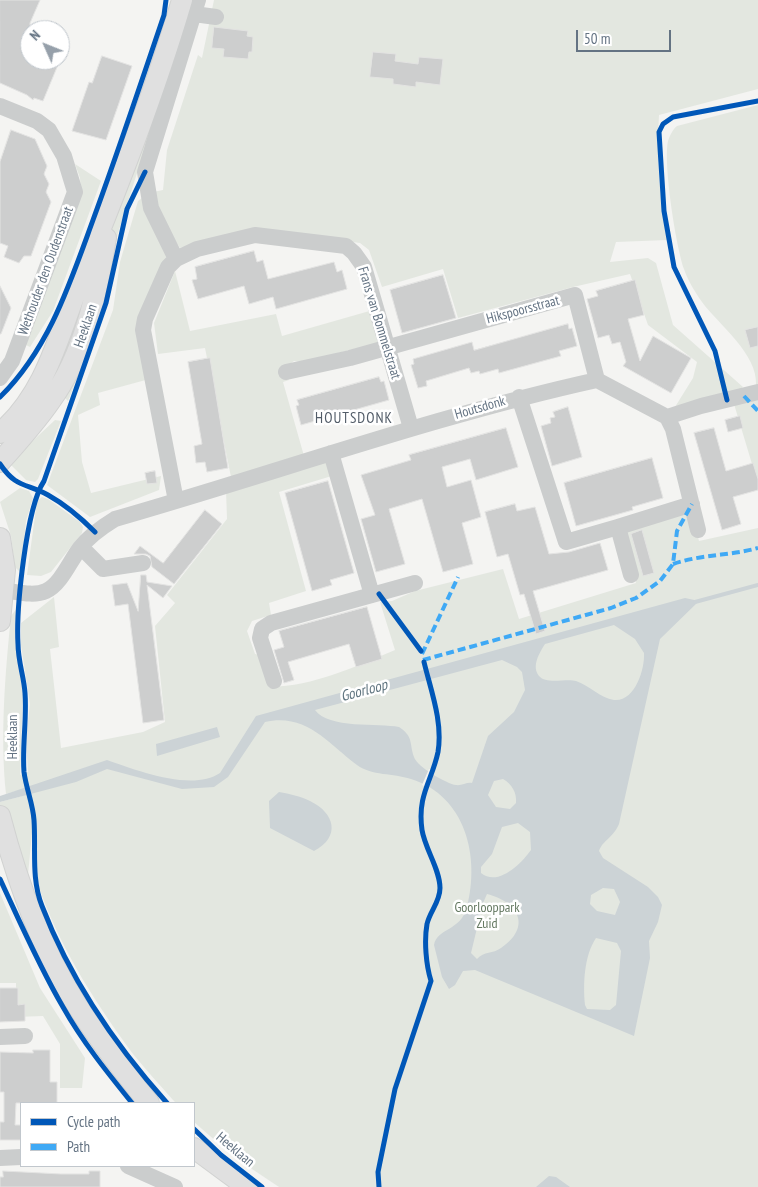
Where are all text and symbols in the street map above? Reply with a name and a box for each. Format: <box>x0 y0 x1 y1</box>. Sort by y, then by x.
north arrow <box>20 20 70 70</box>
scale bar <box>578 20 673 52</box>
text: N <box>26 26 44 44</box>
text: 50 m <box>584 29 610 48</box>
street label: Wethouder den Oudenstraat <box>15 204 77 338</box>
street label: Frans van Bommelstraat <box>354 265 404 381</box>
street label: Hikspoorsstraat <box>485 292 561 328</box>
street label: Heeklaan <box>71 302 101 350</box>
street label: Houtsdonk <box>453 393 507 423</box>
district label: HOUTSDONK <box>314 410 394 428</box>
water label: Goorloop <box>339 676 389 706</box>
street label: Heeklaan <box>5 715 21 759</box>
park label: Goorlooppark Zuid <box>454 900 520 932</box>
legend <box>20 1102 195 1167</box>
text: Cycle path <box>67 1112 120 1131</box>
street label: Heeklaan <box>212 1129 258 1171</box>
text: Path <box>67 1137 90 1156</box>

